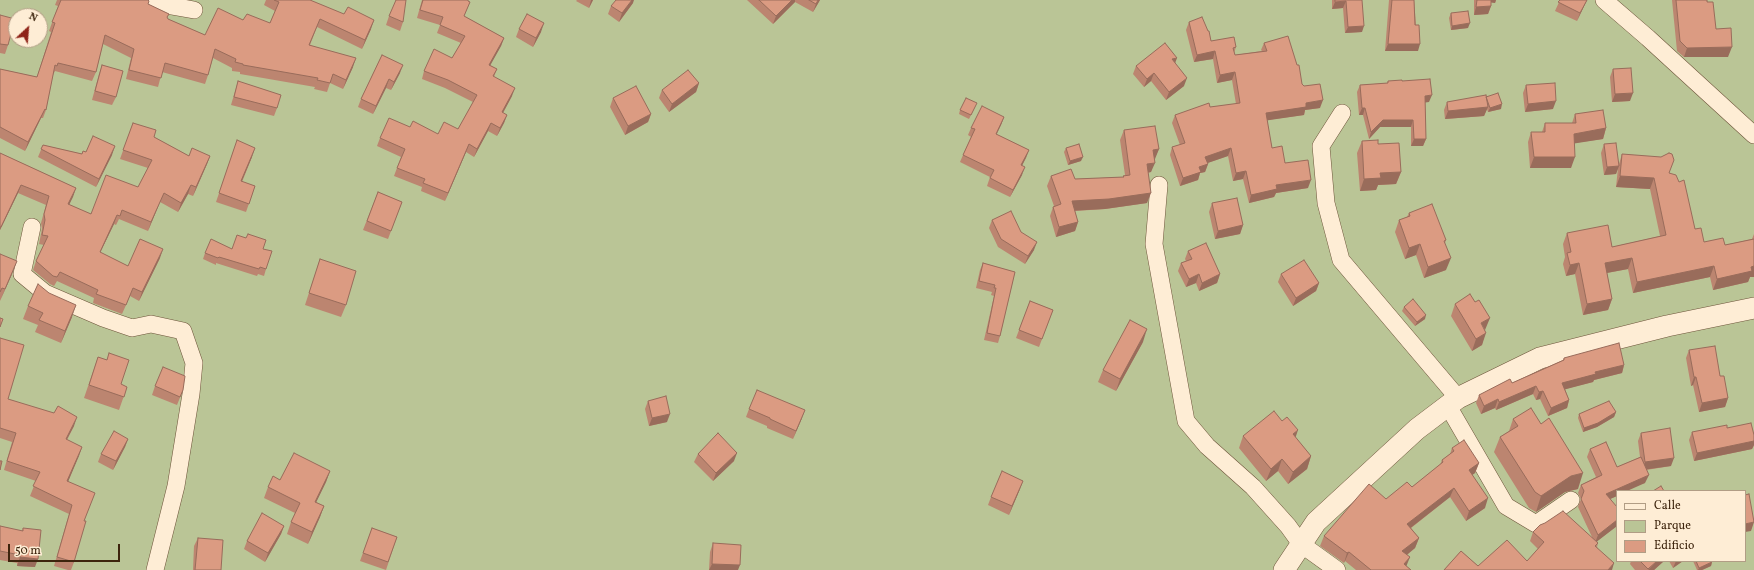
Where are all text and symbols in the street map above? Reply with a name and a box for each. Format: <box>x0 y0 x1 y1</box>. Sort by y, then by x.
north arrow <box>8 8 48 48</box>
text: N <box>26 9 40 26</box>
legend <box>1616 490 1746 562</box>
text: Calle <box>1654 498 1681 514</box>
text: Parque <box>1654 518 1691 534</box>
scale bar <box>10 536 122 562</box>
text: Edificio <box>1654 538 1694 554</box>
text: 50 m <box>15 543 41 559</box>

